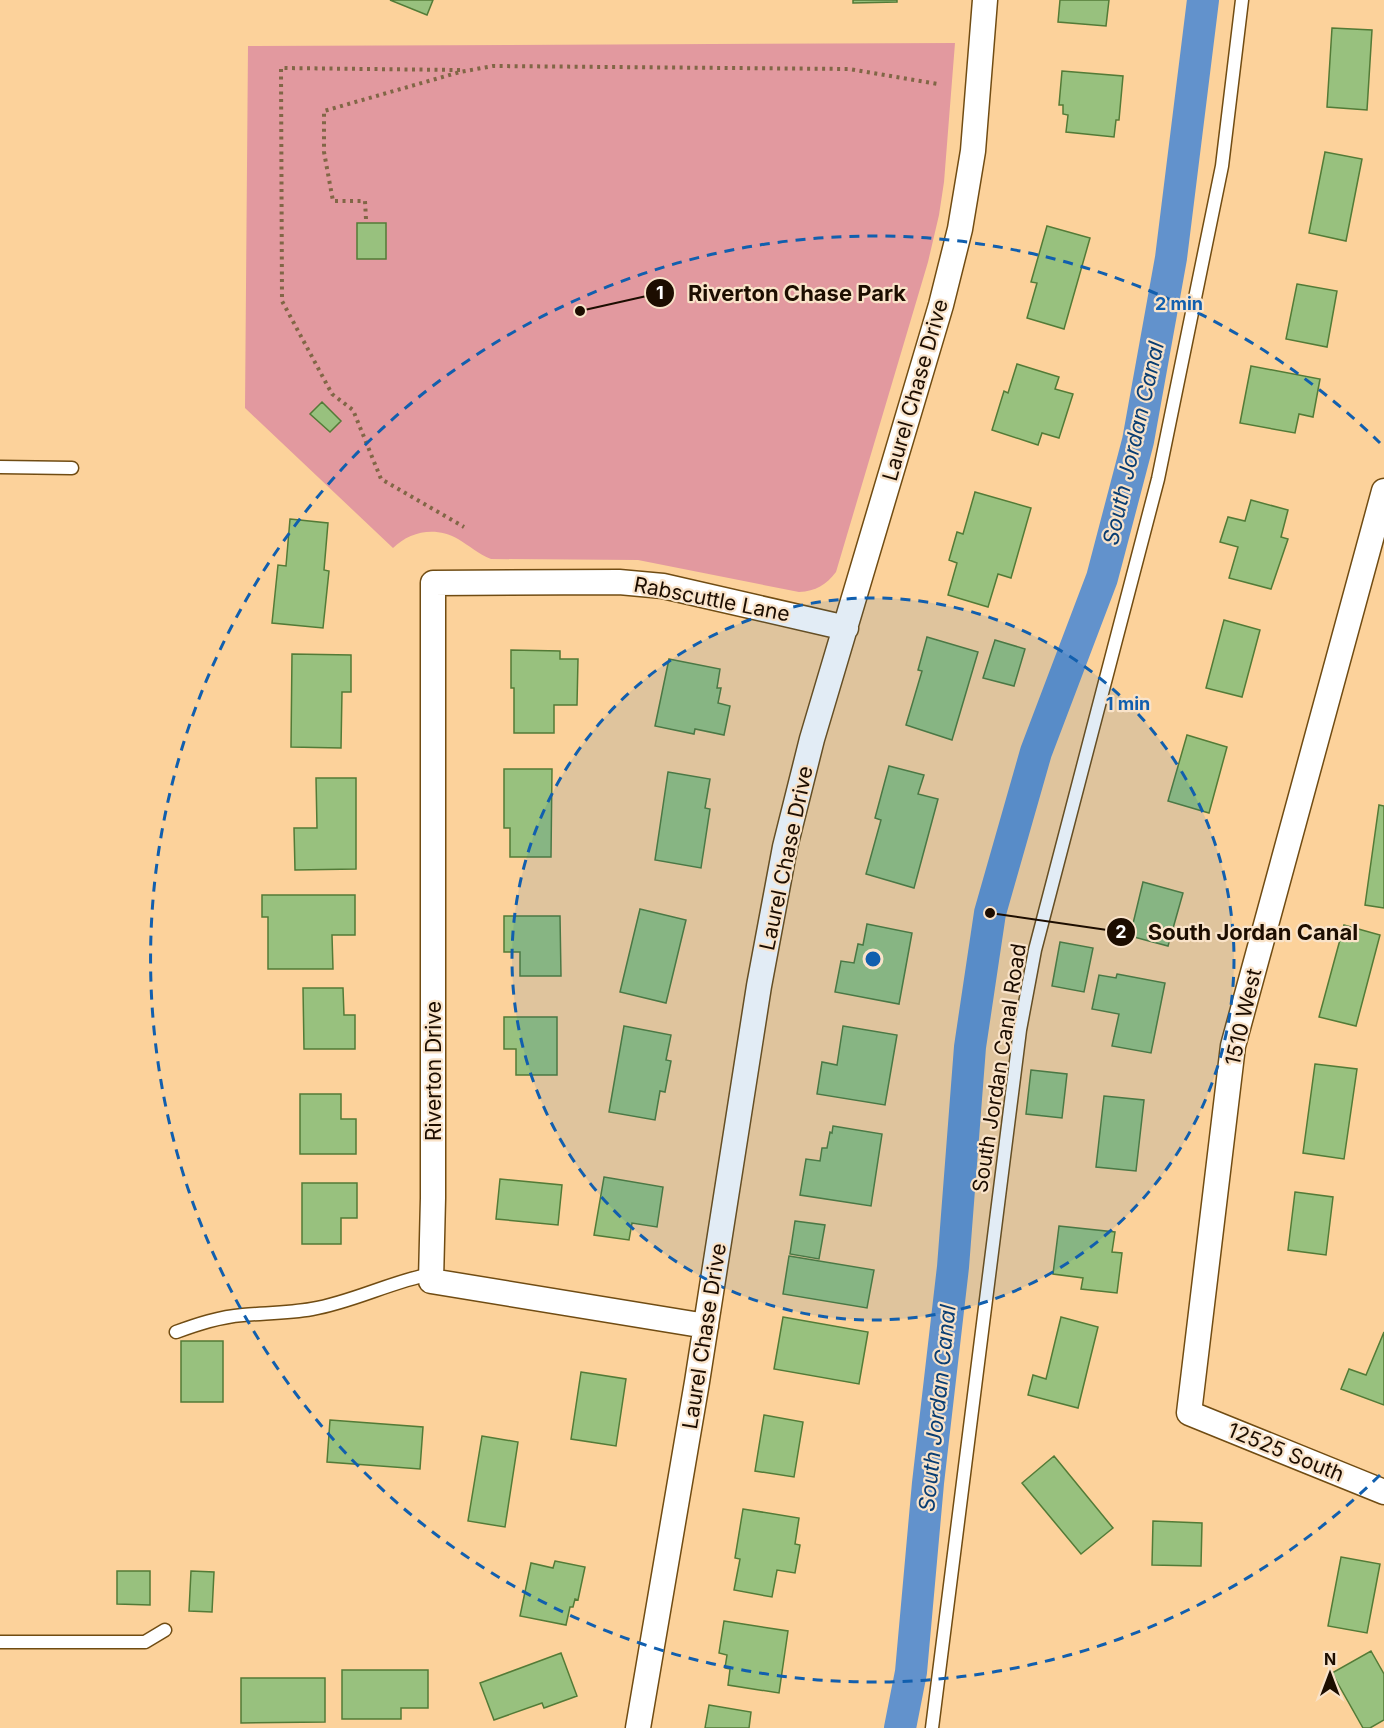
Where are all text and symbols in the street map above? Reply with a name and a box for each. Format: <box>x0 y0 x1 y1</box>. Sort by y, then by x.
callout: Riverton Chase Park <box>645 273 918 313</box>
text: Riverton Chase Park <box>688 280 906 306</box>
text: 1 <box>656 282 664 303</box>
text: 2 min <box>1155 293 1203 314</box>
street label: Laurel Chase Drive <box>877 296 953 484</box>
water label: South Jordan Canal <box>1097 338 1169 547</box>
street label: Rabscuttle Lane <box>632 572 792 626</box>
text: 1 min <box>1106 693 1150 714</box>
street label: Laurel Chase Drive <box>754 764 818 952</box>
callout: South Jordan Canal <box>1106 912 1370 952</box>
text: South Jordan Canal <box>1148 919 1358 945</box>
text: 2 <box>1115 921 1127 942</box>
street label: South Jordan Canal Road <box>967 942 1031 1194</box>
centre of rings <box>863 949 883 969</box>
street label: 1510 West <box>1220 966 1266 1068</box>
street label: Riverton Drive <box>421 1001 446 1141</box>
street label: Laurel Chase Drive <box>677 1241 731 1431</box>
water label: South Jordan Canal <box>913 1303 961 1513</box>
street label: 12525 South <box>1224 1417 1348 1487</box>
north arrow <box>1300 1644 1360 1704</box>
text: N <box>1324 1649 1336 1669</box>

